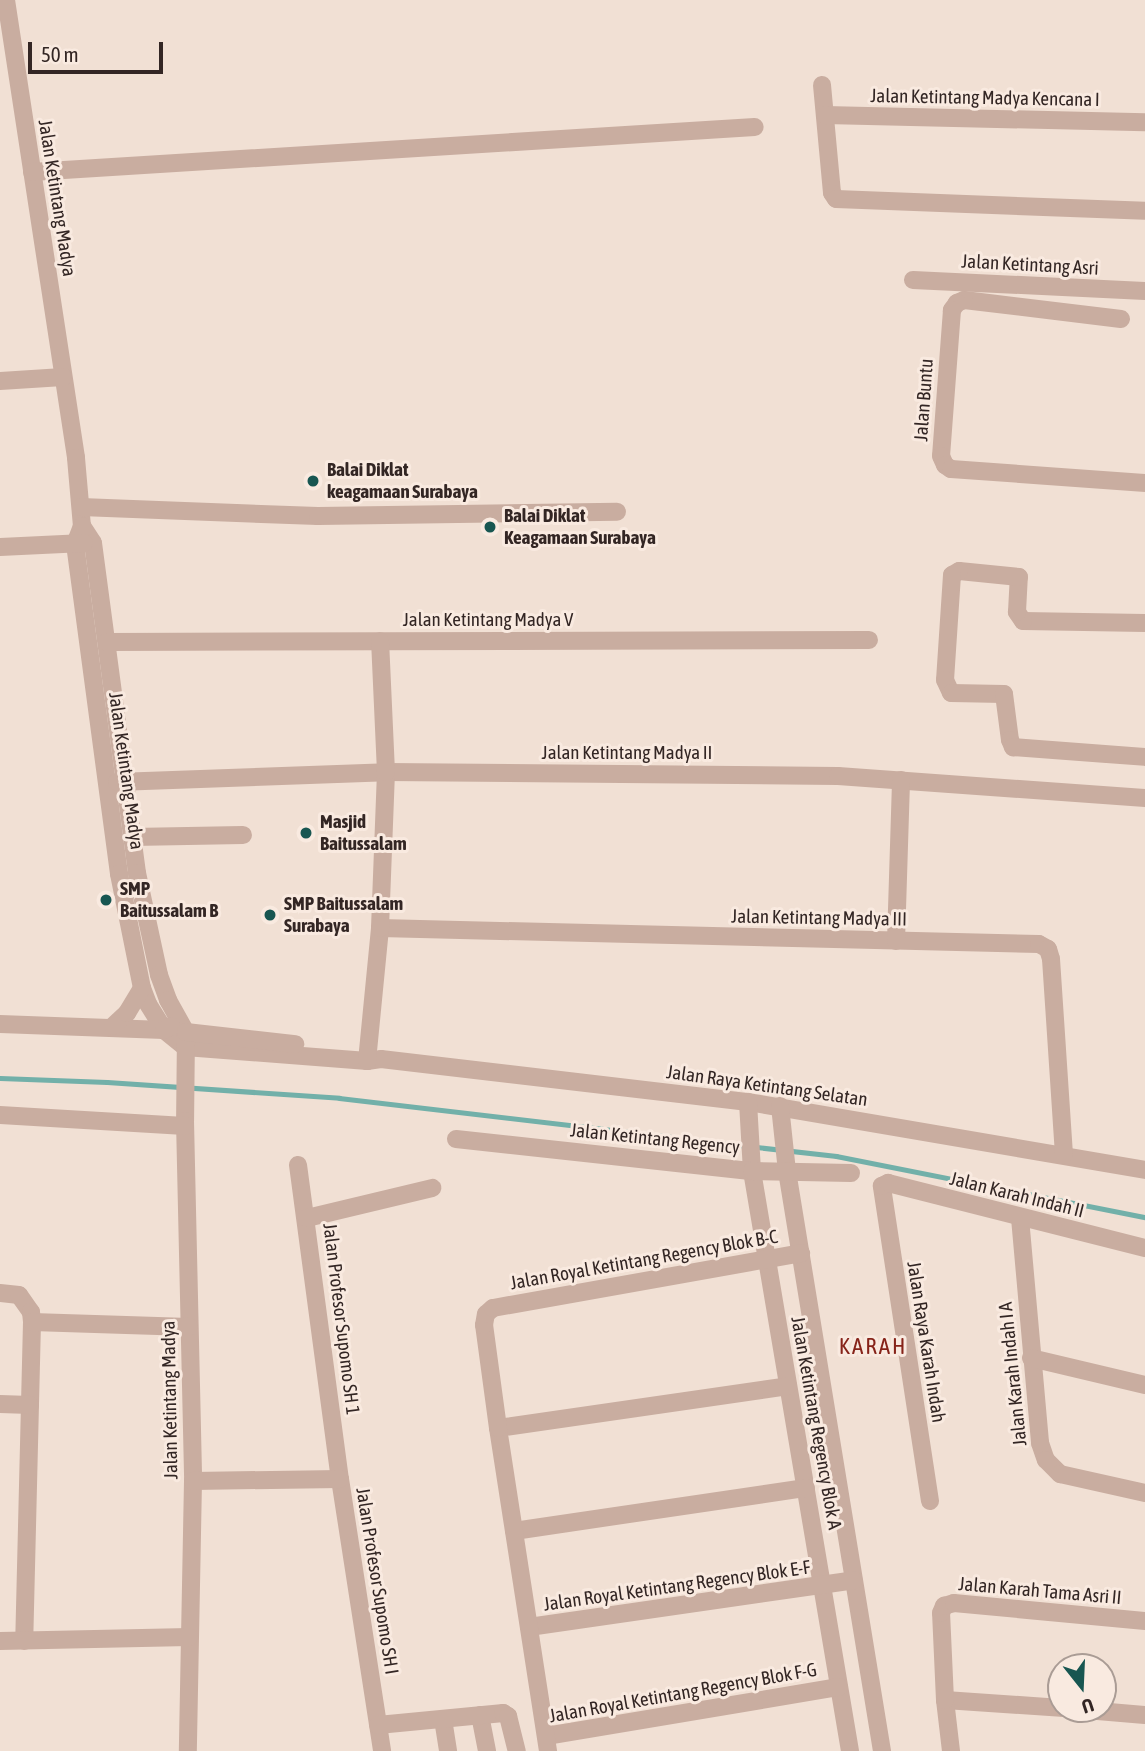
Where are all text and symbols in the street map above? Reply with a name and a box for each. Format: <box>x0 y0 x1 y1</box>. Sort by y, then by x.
scale bar <box>32 28 166 72</box>
text: 50 m <box>41 42 79 66</box>
street label: Jalan Ketintang Madya Kencana I <box>870 85 1100 111</box>
street label: Jalan Ketintang Madya <box>33 118 81 278</box>
street label: Jalan Ketintang Asri <box>961 250 1099 280</box>
street label: Jalan Buntu <box>910 358 938 442</box>
place label: Balai Diklat keagamaan Surabaya <box>327 459 478 503</box>
marker: Balai Diklat keagamaan Surabaya <box>305 473 321 489</box>
place label: Balai Diklat Keagamaan Surabaya <box>504 505 656 549</box>
marker: Balai Diklat Keagamaan Surabaya <box>482 519 498 535</box>
street label: Jalan Ketintang Madya V <box>403 609 573 631</box>
street label: Jalan Ketintang Madya <box>104 691 148 851</box>
street label: Jalan Ketintang Madya II <box>542 742 712 764</box>
place label: Masjid Baitussalam <box>320 811 407 855</box>
marker: Masjid Baitussalam <box>298 825 314 841</box>
place label: SMP Baitussalam B <box>120 878 218 922</box>
marker: SMP Baitussalam B <box>98 892 114 908</box>
place label: SMP Baitussalam Surabaya <box>284 893 403 937</box>
street label: Jalan Ketintang Madya III <box>731 905 907 931</box>
marker: SMP Baitussalam Surabaya <box>262 907 278 923</box>
street label: Jalan Raya Ketintang Selatan <box>665 1061 869 1111</box>
street label: Jalan Ketintang Regency <box>569 1119 741 1159</box>
street label: Jalan Karah Indah II <box>947 1167 1087 1223</box>
street label: Jalan Profesor Supomo SH 1 <box>318 1222 364 1416</box>
street label: Jalan Royal Ketintang Regency Blok B-C <box>509 1225 779 1295</box>
street label: Jalan Raya Karah Indah <box>902 1260 950 1424</box>
street label: Jalan Karah Indah I A <box>994 1301 1032 1447</box>
street label: Jalan Ketintang Regency Blok A <box>786 1315 846 1531</box>
street label: Jalan Ketintang Madya <box>157 1321 183 1479</box>
district label: KARAH <box>839 1332 907 1360</box>
street label: Jalan Profesor Supomo SH I <box>351 1486 403 1676</box>
street label: Jalan Royal Ketintang Regency Blok E-F <box>542 1556 812 1616</box>
street label: Jalan Karah Tama Asri II <box>958 1573 1122 1609</box>
north arrow <box>1047 1653 1117 1723</box>
street label: Jalan Royal Ketintang Regency Blok F-G <box>547 1658 819 1728</box>
text: U <box>1079 1694 1097 1718</box>

